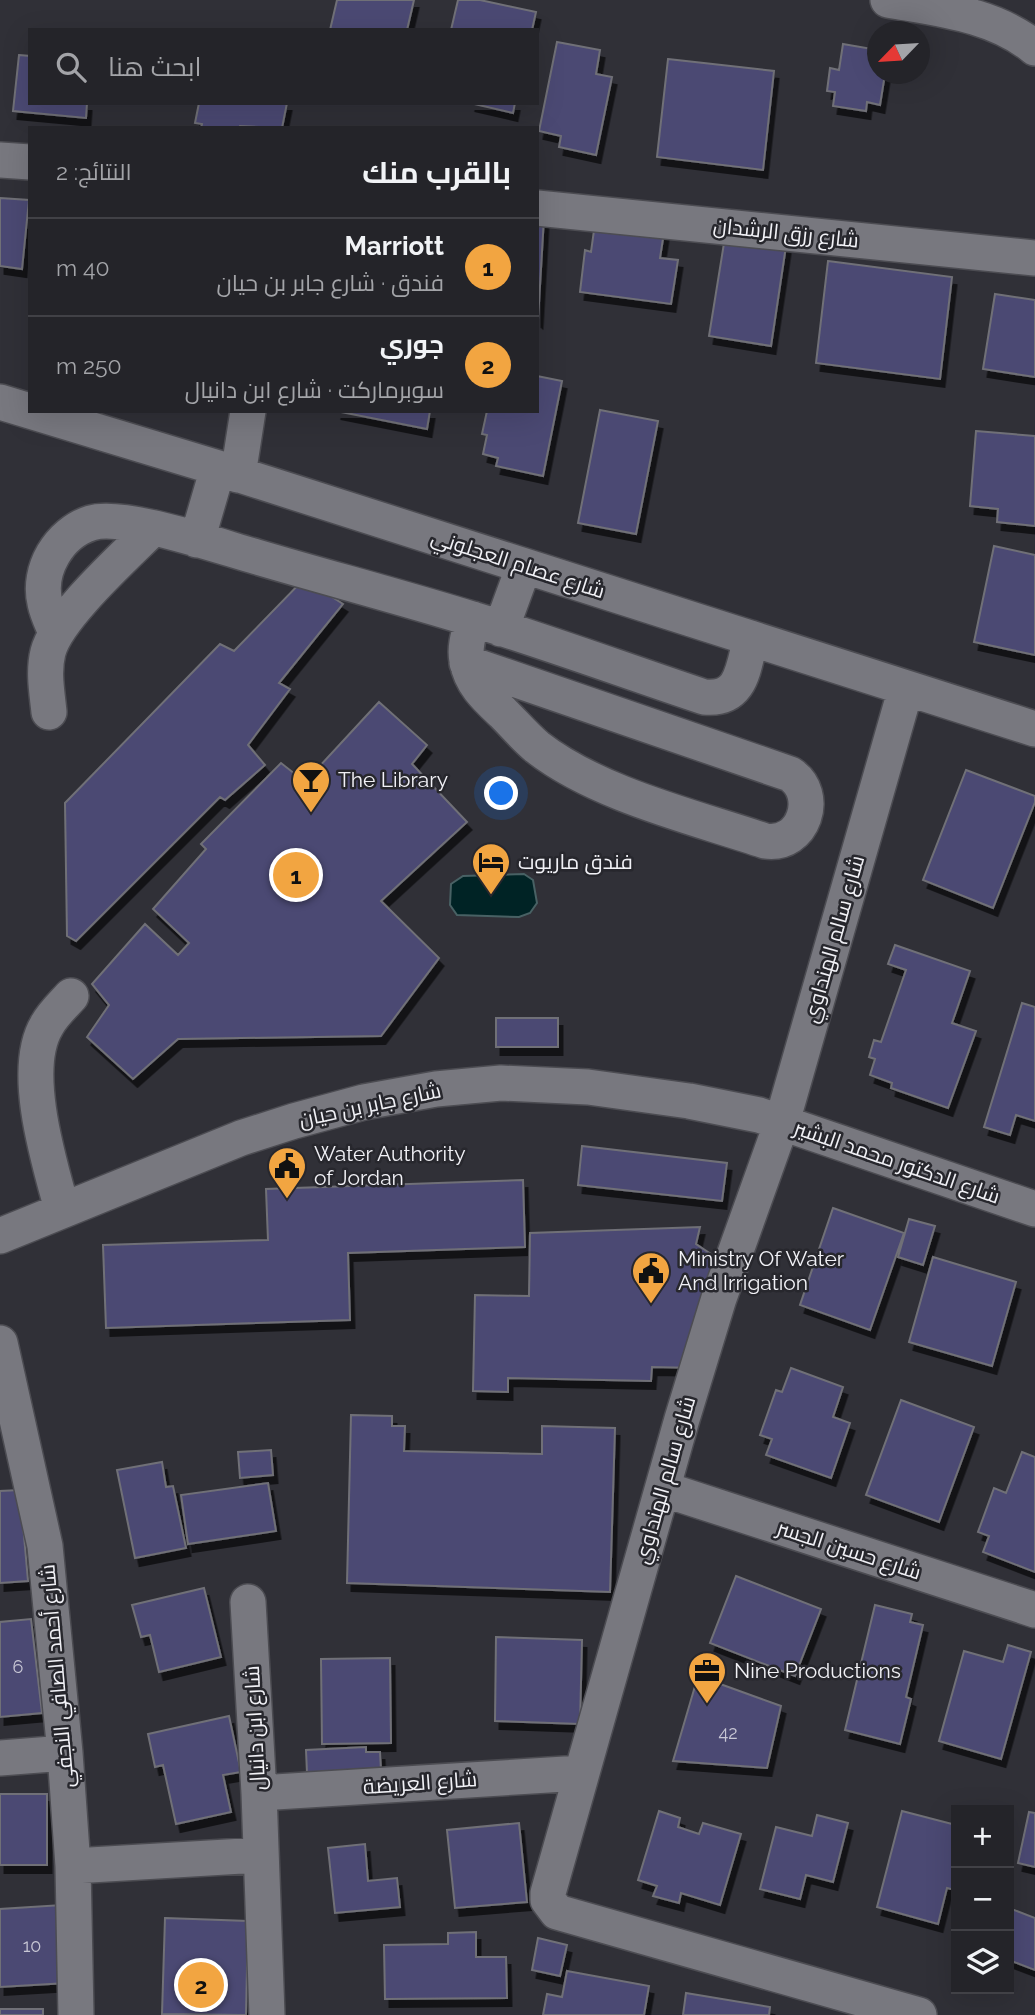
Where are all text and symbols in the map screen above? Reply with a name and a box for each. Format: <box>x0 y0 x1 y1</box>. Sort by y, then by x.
north arrow <box>867 21 930 84</box>
search box <box>28 28 539 105</box>
icon: search <box>52 48 90 86</box>
text: ابحث هنا <box>108 52 202 82</box>
text: بالقرب منك <box>362 155 511 190</box>
text: النتائج: 2 <box>56 158 132 185</box>
street label: شارع رزق الرشدان <box>712 212 860 255</box>
text: Marriott <box>345 231 444 261</box>
text: 40 m <box>56 254 110 281</box>
text: 1 <box>482 254 494 281</box>
text: فندق · شارع جابر بن حيان <box>216 269 444 296</box>
text: جوري <box>380 329 444 359</box>
text: 250 m <box>56 352 122 379</box>
text: 2 <box>482 352 495 379</box>
text: سوبرماركت · شارع ابن دانيال <box>185 376 444 403</box>
street label: شارع عصام العجلوني <box>427 524 608 607</box>
bar icon: The Library <box>290 759 332 814</box>
place label: The Library <box>338 767 448 792</box>
your location <box>484 776 518 810</box>
hotel icon: فندق ماريوت <box>470 841 512 896</box>
pin: 1 <box>273 849 319 901</box>
place label: فندق ماريوت <box>518 849 633 875</box>
street label: شارع سالم الهنداوي <box>798 852 873 1027</box>
street label: شارع جابر بن حيان <box>296 1077 444 1134</box>
street label: شارع الدكتور محمد البشير <box>789 1114 1003 1210</box>
place label: Water Authority of Jordan <box>314 1141 466 1190</box>
public building icon: Water Authority of Jordan <box>266 1145 308 1200</box>
place label: Ministry Of Water And Irrigation <box>678 1246 845 1295</box>
public building icon: Ministry Of Water And Irrigation <box>630 1250 672 1305</box>
street label: شارع سالم الهنداوي <box>629 1393 704 1568</box>
street label: شارع حسين الجسر <box>772 1514 924 1586</box>
street label: شارع أحمد الصافي النجفي <box>34 1563 83 1789</box>
office icon: Nine Productions <box>686 1650 728 1705</box>
house number: 6 <box>13 1656 24 1677</box>
place label: Nine Productions <box>734 1658 901 1683</box>
street label: شارع ابن دانيال <box>239 1665 272 1791</box>
house number: 42 <box>718 1722 738 1743</box>
street label: شارع العريضة <box>362 1766 478 1801</box>
map controls <box>951 1805 1014 1994</box>
button: + <box>951 1805 1014 1868</box>
button: − <box>951 1868 1014 1931</box>
button: layers <box>951 1931 1014 1994</box>
house number: 10 <box>23 1935 41 1956</box>
pin: 2 <box>178 1959 224 2011</box>

